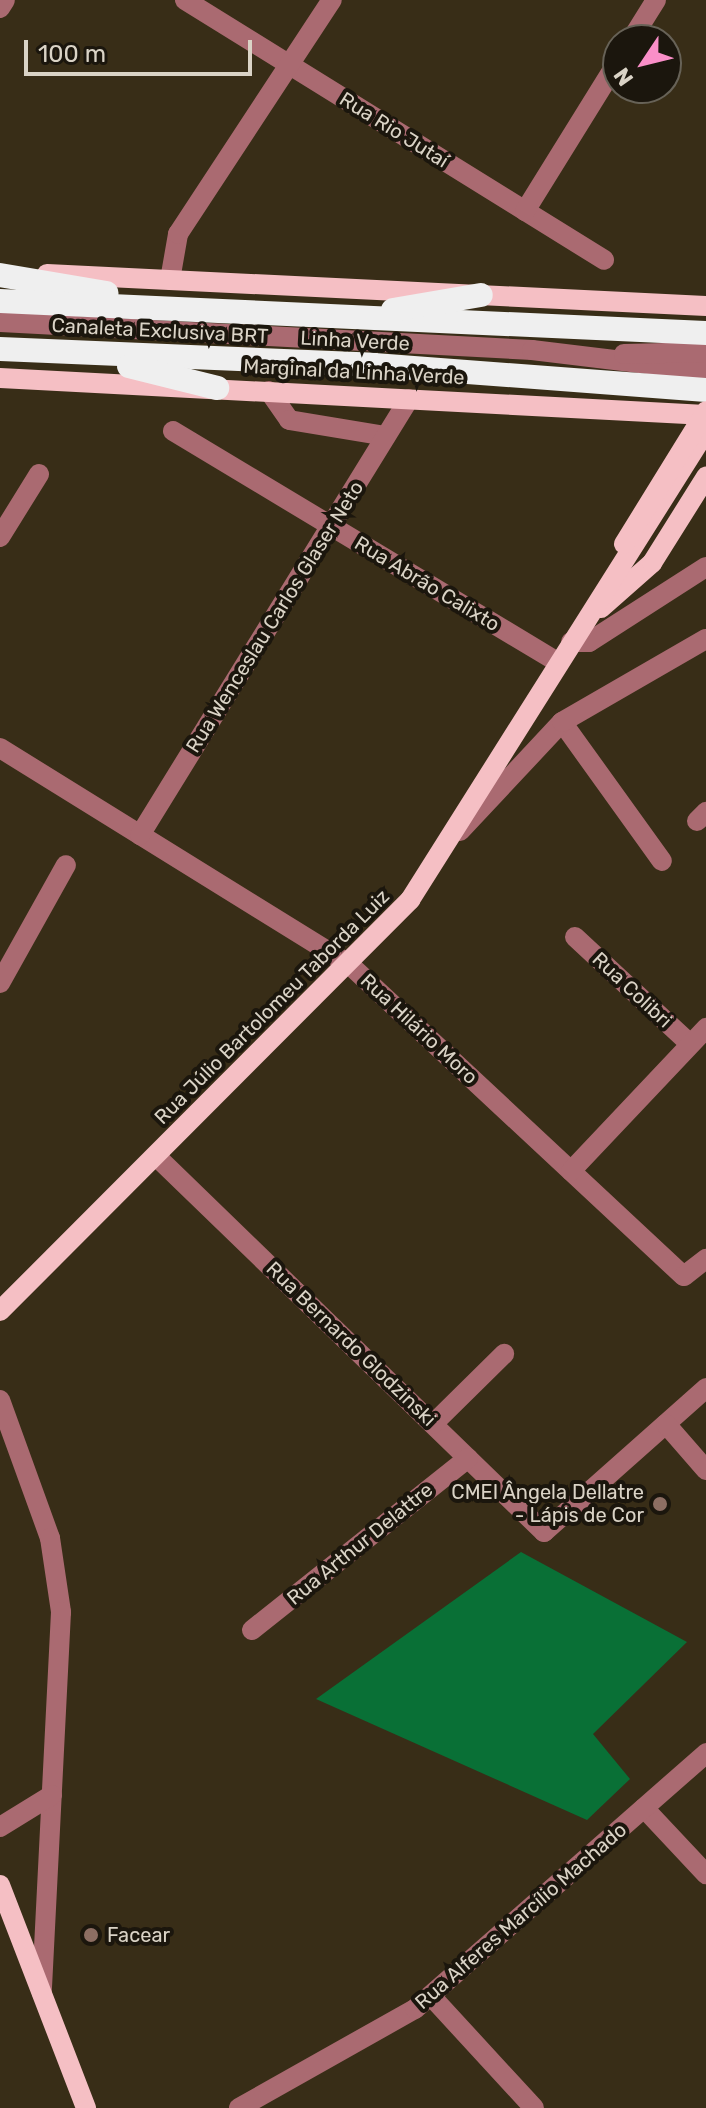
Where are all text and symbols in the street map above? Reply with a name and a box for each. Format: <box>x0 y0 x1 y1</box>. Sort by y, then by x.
scale bar <box>28 24 256 74</box>
north arrow <box>602 24 682 104</box>
text: 100 m <box>38 40 106 68</box>
text: N <box>608 63 639 91</box>
street label: Rua Rio Jutaí <box>335 87 453 173</box>
street label: Canaleta Exclusiva BRT <box>51 313 269 349</box>
street label: Linha Verde <box>299 326 411 356</box>
street label: Marginal da Linha Verde <box>243 354 465 390</box>
street label: Rua Wenceslau Carlos Glaser Neto <box>181 476 369 758</box>
street label: Rua Abrão Calixto <box>350 531 504 637</box>
street label: Rua Júlio Bartolomeu Taborda Luiz <box>149 884 395 1130</box>
street label: Rua Colibri <box>587 947 677 1033</box>
street label: Rua Hilário Moro <box>356 969 482 1089</box>
street label: Rua Bernardo Glodzinski <box>261 1257 441 1431</box>
street label: Rua Arthur Delattre <box>282 1478 438 1610</box>
place label: CMEI Ângela Dellatre - Lápis de Cor <box>451 1480 644 1527</box>
marker: CMEI Ângela Dellatre - Lápis de Cor <box>651 1495 669 1513</box>
street label: Rua Alferes Marcílio Machado <box>410 1817 632 2015</box>
place label: Facear <box>107 1923 170 1947</box>
marker: Facear <box>82 1926 100 1944</box>

